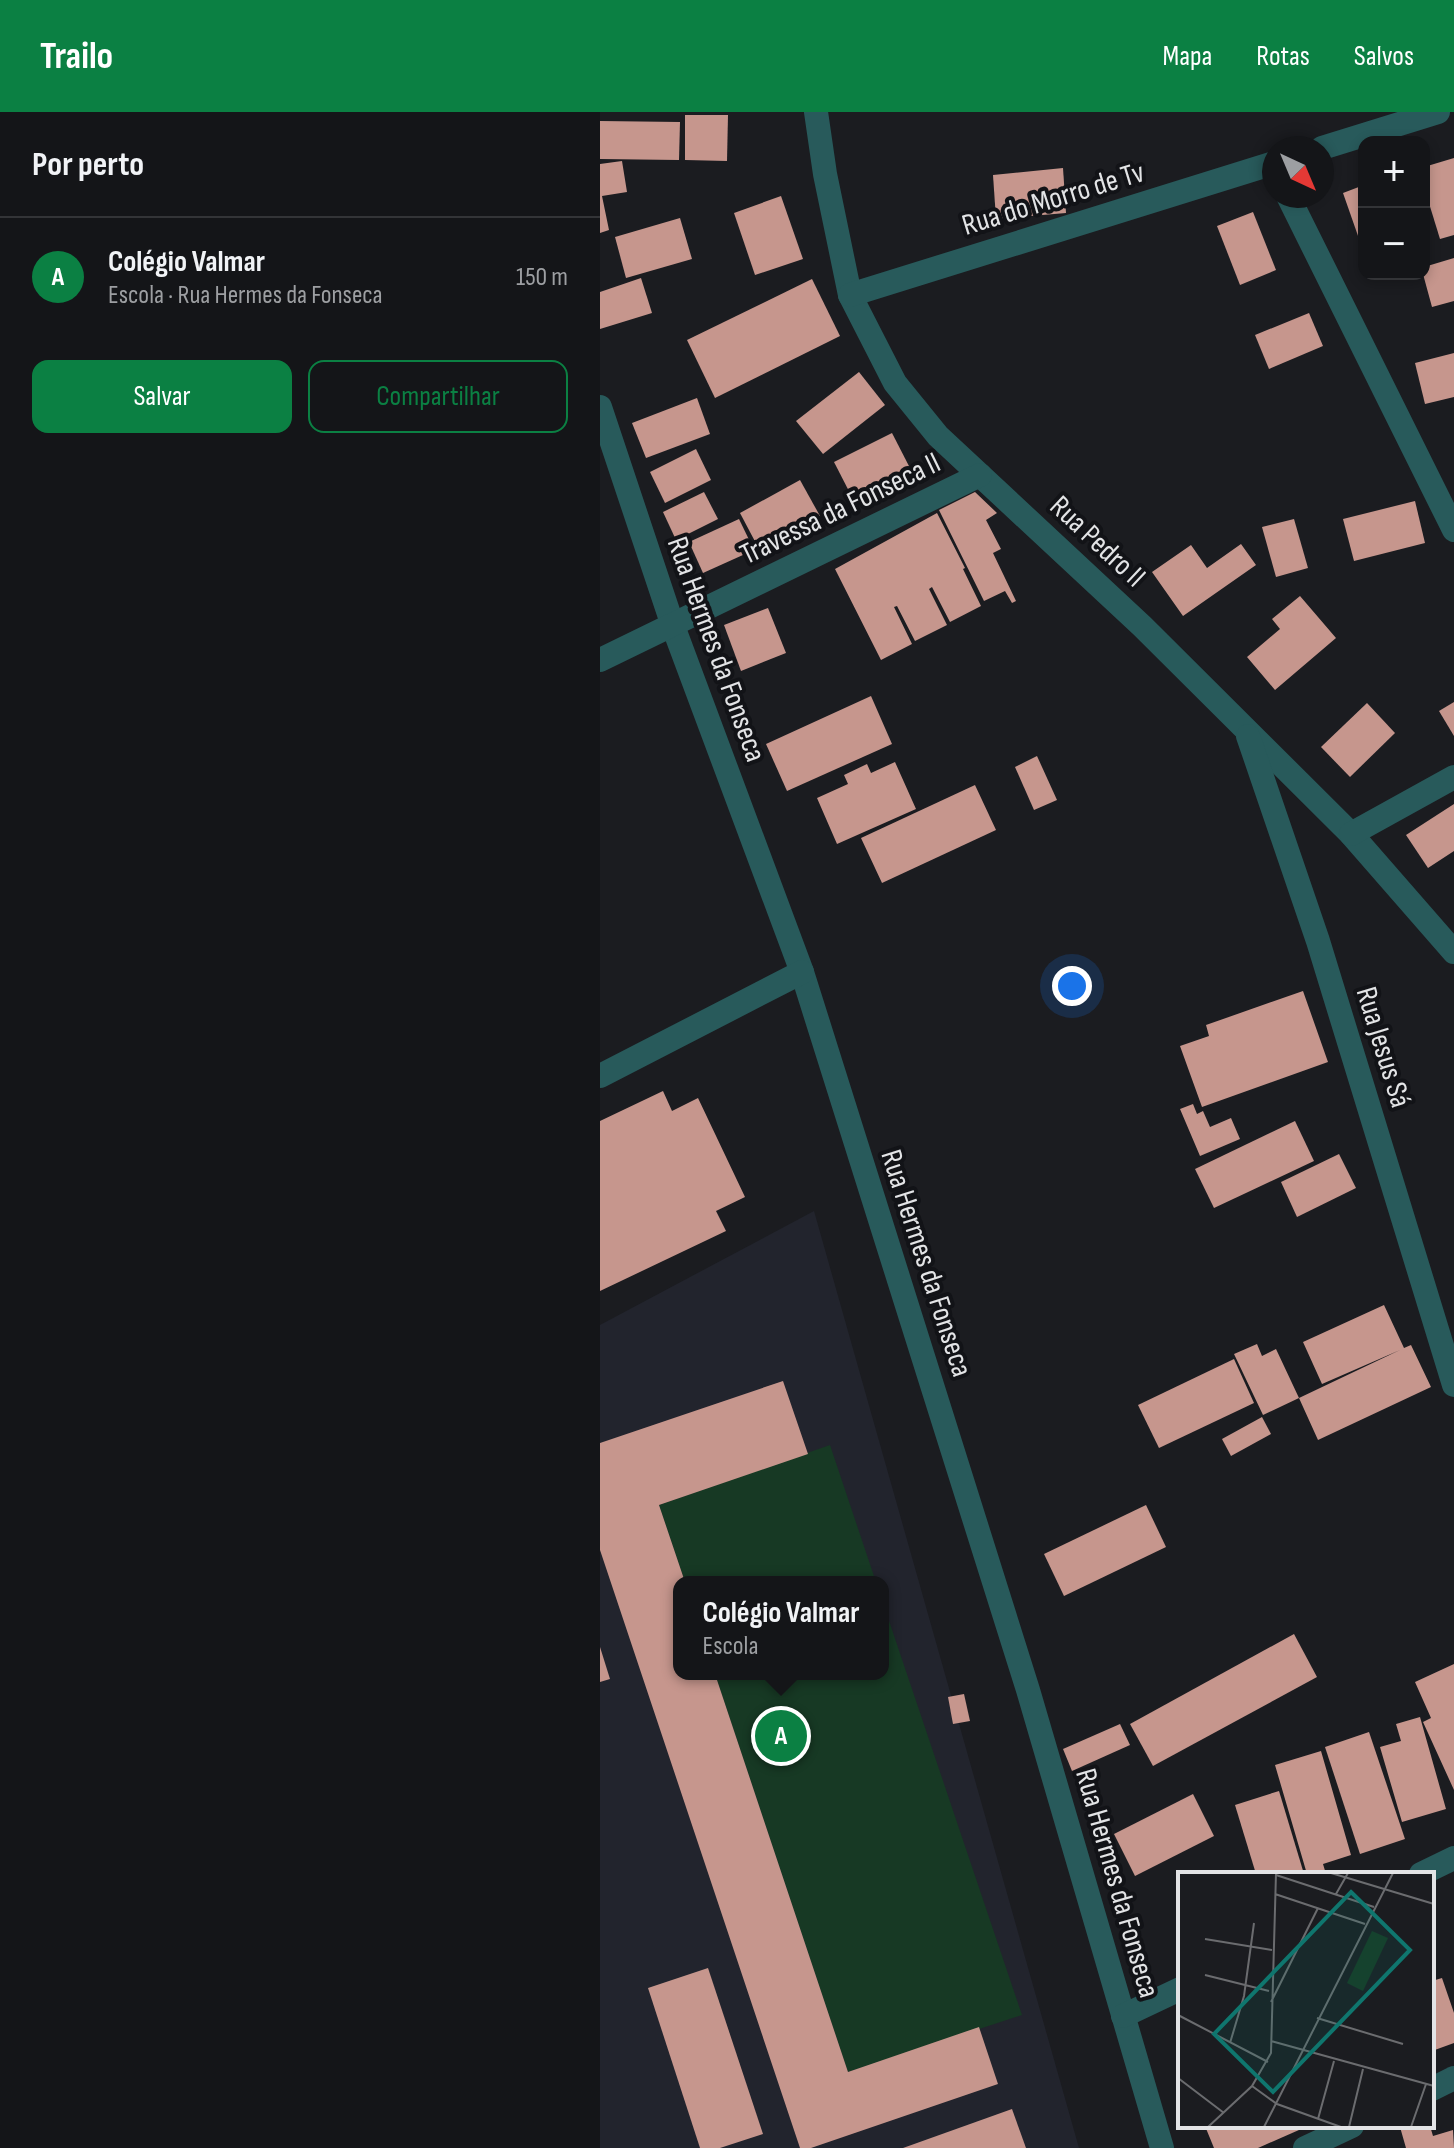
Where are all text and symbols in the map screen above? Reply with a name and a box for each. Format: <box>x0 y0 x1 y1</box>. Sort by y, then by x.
text: Trailo <box>40 34 113 79</box>
text: Mapa <box>1163 40 1212 73</box>
text: Rotas <box>1256 40 1310 73</box>
text: Salvos <box>1354 40 1414 73</box>
north arrow <box>1262 136 1334 208</box>
map controls <box>1358 136 1430 280</box>
button: + <box>1358 136 1430 208</box>
text: Por perto <box>32 144 144 185</box>
street label: Rua do Morro de Tv <box>958 154 1149 244</box>
button: − <box>1358 208 1430 280</box>
text: Colégio Valmar <box>108 244 265 280</box>
text: A <box>52 262 64 293</box>
text: 150 m <box>516 262 568 293</box>
text: Escola · Rua Hermes da Fonseca <box>108 280 382 311</box>
button: Salvar <box>32 360 292 433</box>
button: Compartilhar <box>308 360 568 433</box>
street label: Travessa da Fonseca II <box>734 445 946 573</box>
street label: Rua Pedro II <box>1042 489 1153 595</box>
street label: Rua Hermes da Fonseca <box>659 532 773 767</box>
your location <box>1052 966 1092 1006</box>
street label: Rua Jesus Sá <box>1348 983 1418 1112</box>
street label: Rua Hermes da Fonseca <box>872 1145 980 1381</box>
popup <box>673 1576 889 1680</box>
text: Colégio Valmar <box>702 1595 860 1631</box>
text: Escola <box>702 1631 758 1662</box>
pin: A <box>755 1706 807 1766</box>
street label: Rua Hermes da Fonseca <box>1067 1765 1167 2002</box>
inset map <box>1178 1872 1434 2128</box>

